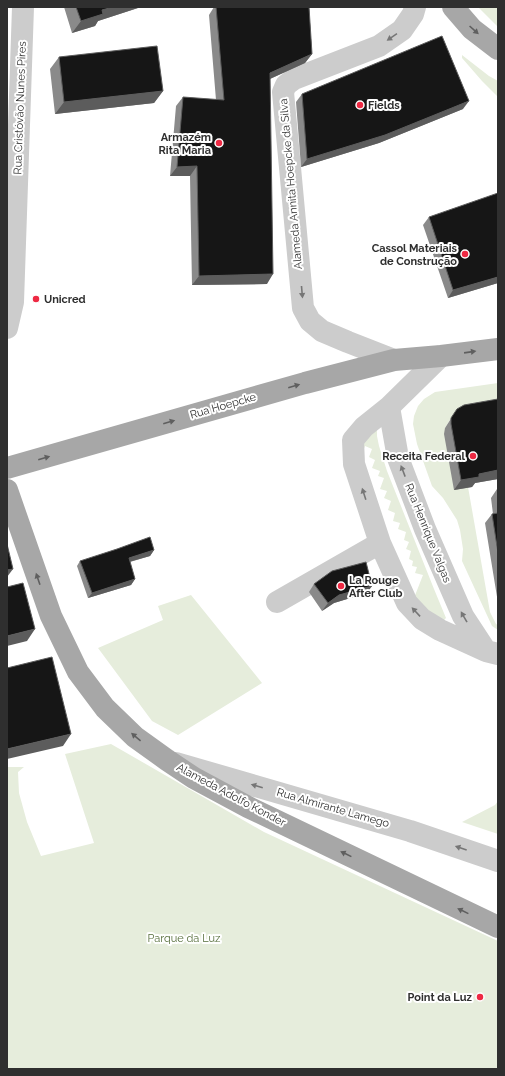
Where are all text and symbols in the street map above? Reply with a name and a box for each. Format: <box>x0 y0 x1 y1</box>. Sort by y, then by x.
one-way arrow <box>469 25 479 35</box>
one-way arrow <box>387 33 397 41</box>
street label: Rua Cristóvão Nunes Pires <box>11 41 29 175</box>
street label: Alameda Annita Hoepcke da Silva <box>277 98 305 270</box>
place label: Fields <box>368 99 400 112</box>
marker: Fields <box>355 100 365 110</box>
place label: Armazém Rita Maria <box>159 131 211 157</box>
marker: Armazém Rita Maria <box>214 138 224 148</box>
place label: Cassol Materiais de Construção <box>372 242 458 268</box>
marker: Cassol Materiais de Construção <box>460 249 470 259</box>
one-way arrow <box>298 286 305 298</box>
place label: Unicred <box>44 293 86 306</box>
marker: Unicred <box>31 294 41 304</box>
one-way arrow <box>464 349 476 356</box>
one-way arrow <box>289 383 301 389</box>
street label: Rua Hoepcke <box>188 390 258 422</box>
one-way arrow <box>164 419 176 425</box>
place label: Receita Federal <box>382 450 465 463</box>
marker: Receita Federal <box>468 451 478 461</box>
one-way arrow <box>39 455 51 461</box>
one-way arrow <box>400 465 406 477</box>
street label: Rua Henrique Valgas <box>402 482 454 584</box>
one-way arrow <box>361 488 367 500</box>
one-way arrow <box>35 573 41 585</box>
place label: La Rouge After Club <box>349 574 402 600</box>
marker: La Rouge After Club <box>336 581 346 591</box>
one-way arrow <box>411 607 420 618</box>
one-way arrow <box>460 611 467 623</box>
one-way arrow <box>130 732 141 741</box>
street label: Alameda Adolfo Konder <box>174 761 288 829</box>
one-way arrow <box>250 783 262 789</box>
street label: Rua Almirante Lamego <box>275 786 391 830</box>
one-way arrow <box>455 845 467 851</box>
one-way arrow <box>340 851 351 857</box>
one-way arrow <box>457 907 469 914</box>
park label: Parque da Luz <box>147 932 221 945</box>
place label: Point da Luz <box>408 991 473 1004</box>
marker: Point da Luz <box>475 992 485 1002</box>

